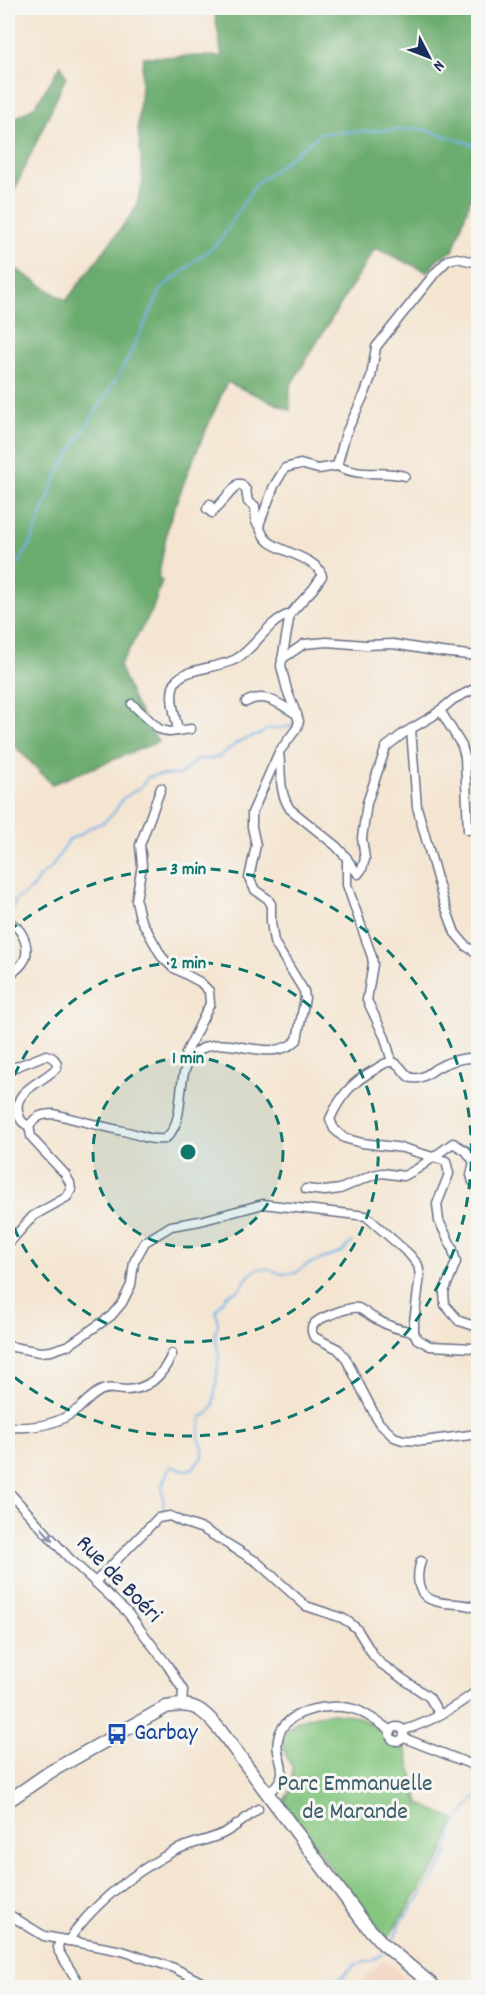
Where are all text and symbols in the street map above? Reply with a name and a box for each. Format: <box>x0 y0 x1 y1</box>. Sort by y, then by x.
north arrow <box>399 27 459 87</box>
text: N <box>427 55 449 76</box>
text: 3 min <box>170 858 206 883</box>
text: 2 min <box>170 952 206 977</box>
text: 1 min <box>172 1047 204 1072</box>
centre of rings <box>178 1142 198 1162</box>
one-way arrow <box>40 1526 53 1541</box>
street label: Rue de Boéri <box>67 1528 169 1632</box>
place label: Garbay <box>134 1717 199 1751</box>
bus stop icon: Garbay <box>105 1722 129 1746</box>
park label: Parc Emmanuelle de Marande <box>277 1768 433 1830</box>

